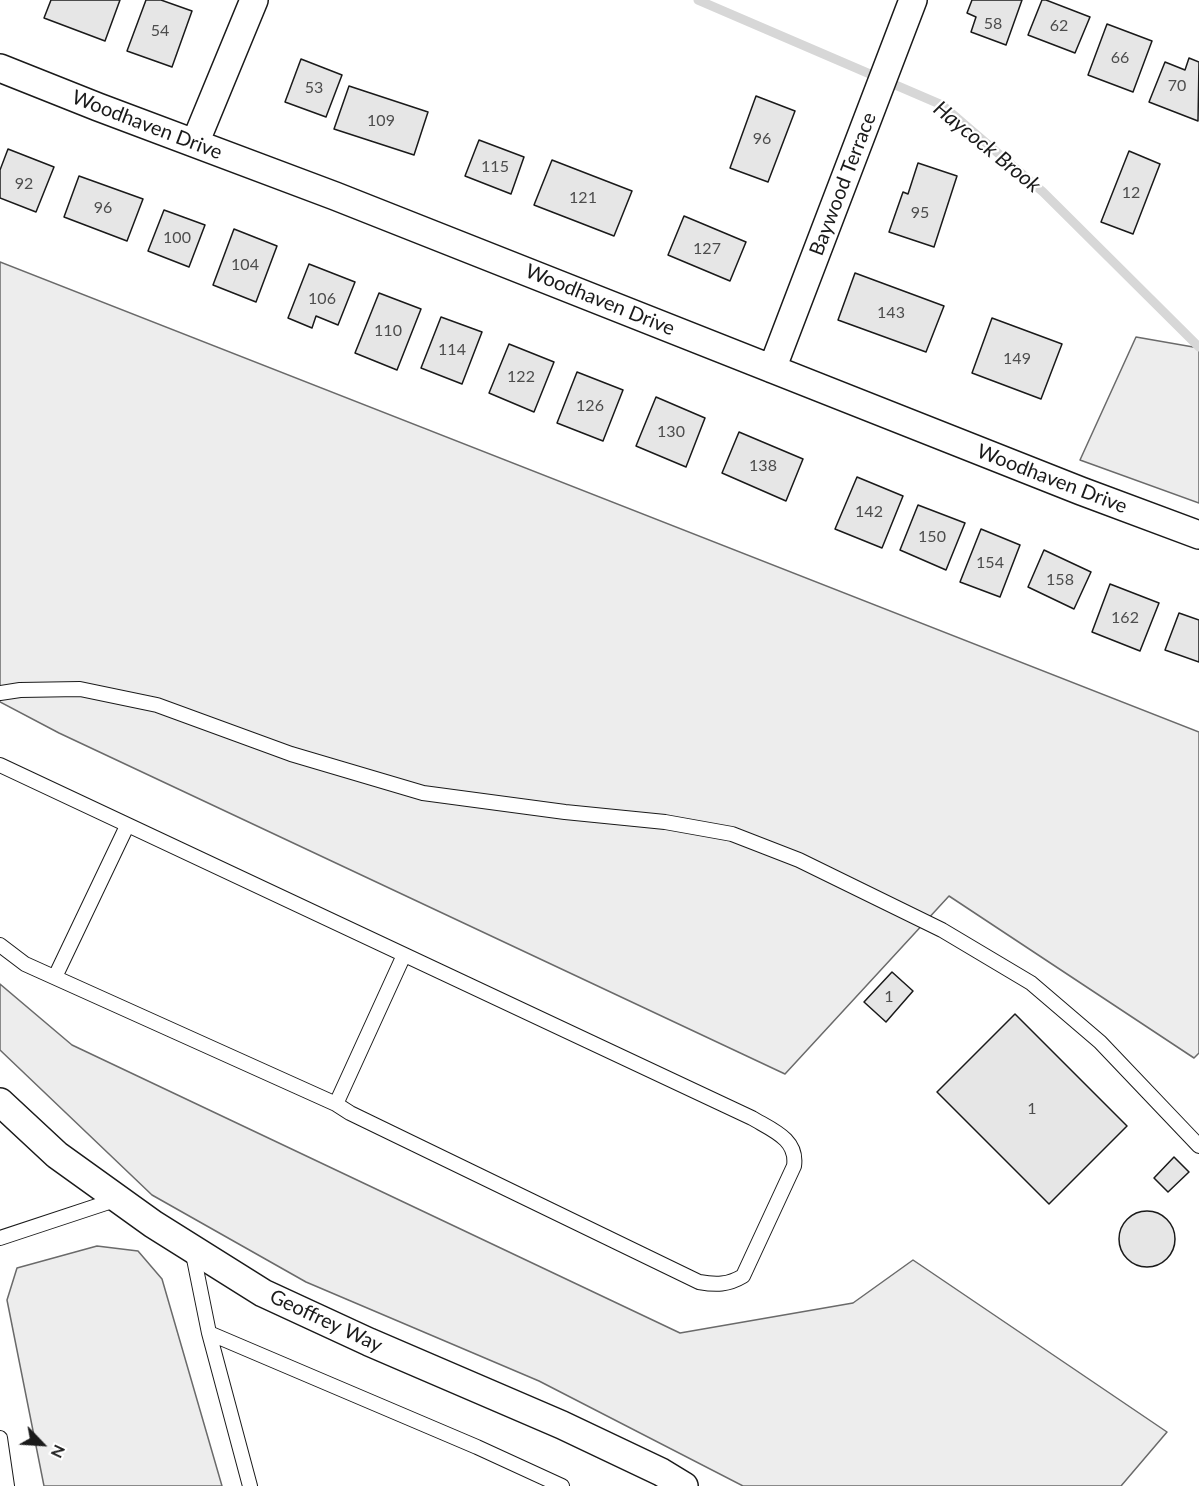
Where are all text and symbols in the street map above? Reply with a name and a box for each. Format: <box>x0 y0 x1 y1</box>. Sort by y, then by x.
house number: 58 <box>984 14 1002 34</box>
house number: 62 <box>1050 16 1068 36</box>
house number: 54 <box>151 21 169 41</box>
house number: 66 <box>1111 48 1129 68</box>
house number: 70 <box>1168 76 1186 96</box>
house number: 53 <box>305 78 323 98</box>
street label: Woodhaven Drive <box>69 85 225 165</box>
water label: Haycock Brook <box>928 96 1046 198</box>
street label: Baywood Terrace <box>805 109 881 259</box>
house number: 109 <box>367 111 395 131</box>
house number: 96 <box>753 129 771 149</box>
house number: 115 <box>481 157 509 177</box>
house number: 92 <box>15 174 33 194</box>
house number: 12 <box>1122 183 1140 203</box>
house number: 121 <box>569 188 597 208</box>
house number: 96 <box>94 198 112 218</box>
house number: 95 <box>911 203 929 223</box>
house number: 100 <box>163 228 191 248</box>
house number: 127 <box>693 239 721 259</box>
house number: 104 <box>231 255 259 275</box>
street label: Woodhaven Drive <box>522 259 678 341</box>
house number: 106 <box>308 289 336 309</box>
house number: 143 <box>877 303 905 323</box>
house number: 110 <box>374 321 402 341</box>
house number: 114 <box>438 340 466 360</box>
house number: 149 <box>1003 349 1031 369</box>
house number: 122 <box>507 367 535 387</box>
house number: 126 <box>576 396 604 416</box>
house number: 130 <box>657 422 685 442</box>
street label: Woodhaven Drive <box>974 439 1130 519</box>
house number: 138 <box>749 456 777 476</box>
house number: 142 <box>855 502 883 522</box>
house number: 150 <box>918 527 946 547</box>
house number: 154 <box>976 553 1004 573</box>
house number: 158 <box>1046 570 1074 590</box>
house number: 162 <box>1111 608 1139 628</box>
house number: 1 <box>884 987 894 1007</box>
house number: 1 <box>1027 1099 1037 1119</box>
street label: Geoffrey Way <box>266 1284 386 1358</box>
north arrow <box>12 1414 72 1474</box>
text: N <box>48 1442 70 1461</box>

